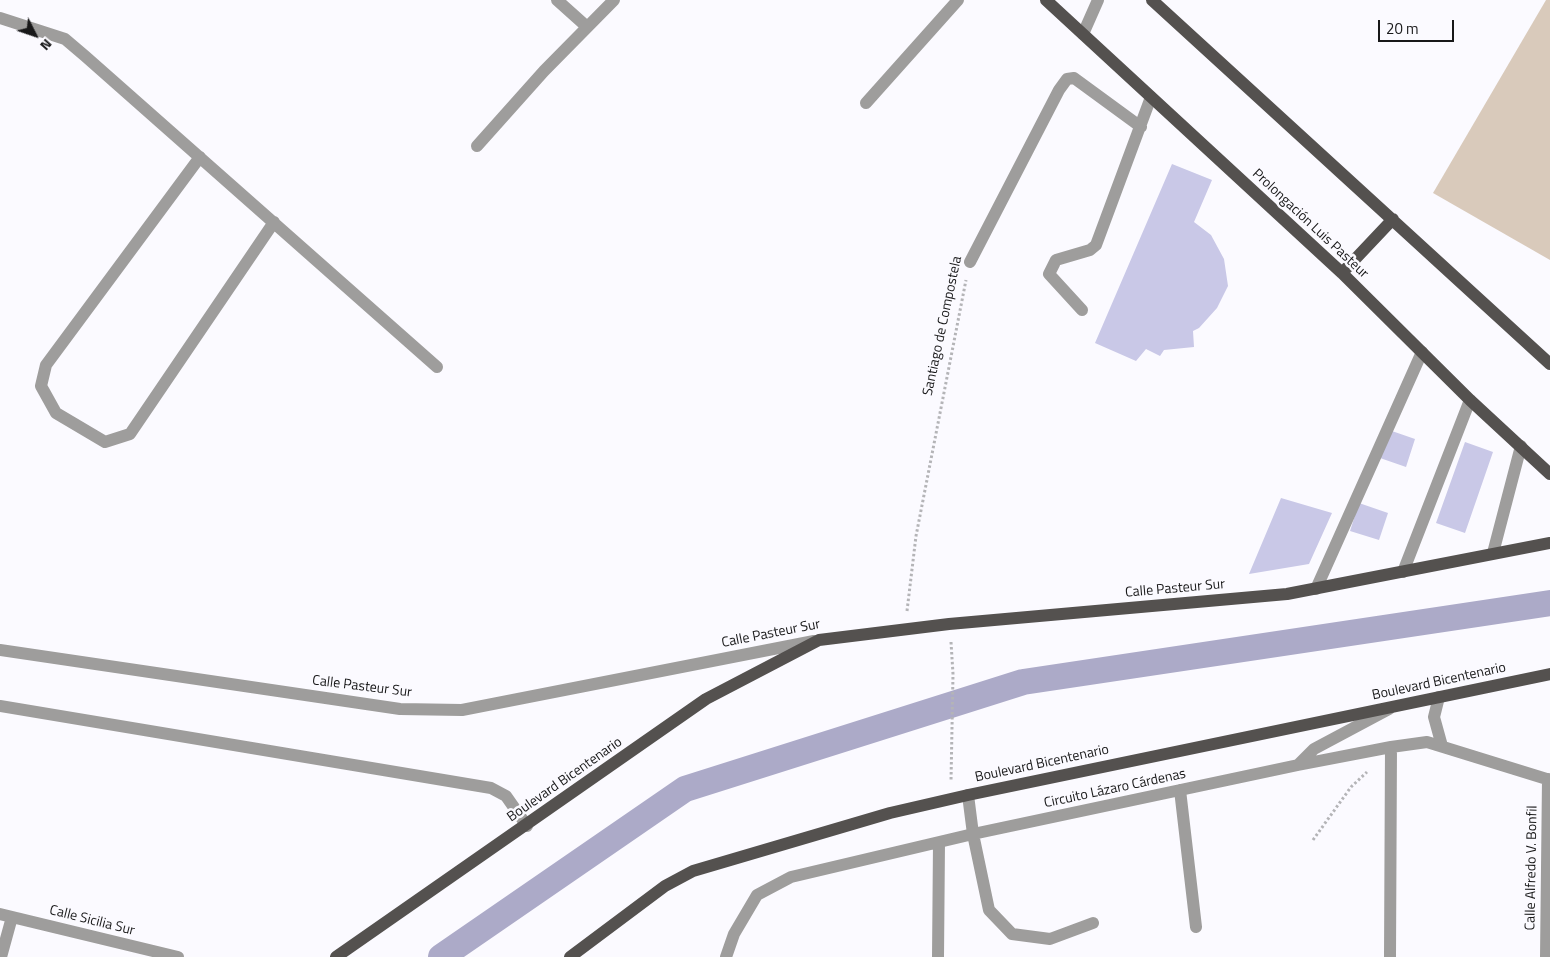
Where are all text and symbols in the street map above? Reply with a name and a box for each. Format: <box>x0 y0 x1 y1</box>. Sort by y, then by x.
north arrow <box>10 10 60 60</box>
scale bar <box>1380 10 1456 42</box>
text: 20 m <box>1386 17 1419 40</box>
text: N <box>36 35 58 56</box>
street label: Prolongación Luis Pasteur <box>1248 166 1372 282</box>
street label: Santiago de Compostela <box>920 255 966 397</box>
street label: Calle Pasteur Sur <box>1124 576 1226 602</box>
street label: Calle Pasteur Sur <box>720 616 822 652</box>
street label: Boulevard Bicentenario <box>1370 660 1508 704</box>
street label: Calle Pasteur Sur <box>311 673 413 701</box>
street label: Boulevard Bicentenario <box>504 734 626 826</box>
street label: Boulevard Bicentenario <box>973 742 1111 786</box>
street label: Circuito Lázaro Cárdenas <box>1043 766 1187 812</box>
street label: Calle Alfredo V. Bonfil <box>1523 805 1541 931</box>
street label: Calle Sicilia Sur <box>48 902 136 940</box>

